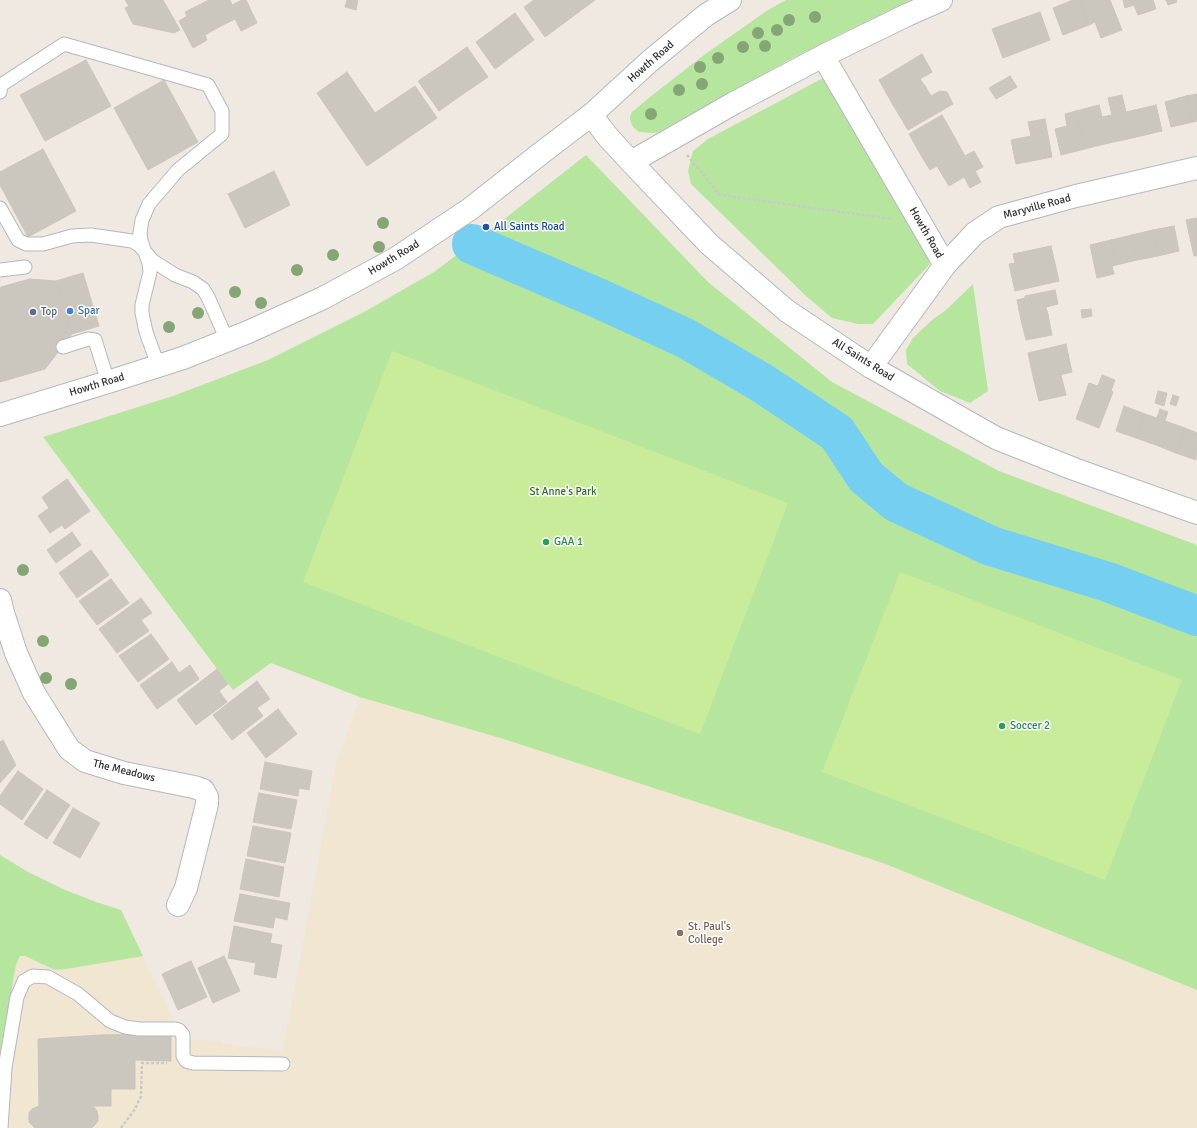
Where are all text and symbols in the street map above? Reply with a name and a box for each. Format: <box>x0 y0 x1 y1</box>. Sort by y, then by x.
street label: Howth Road <box>625 38 677 86</box>
street label: Maryville Road <box>1002 192 1072 222</box>
street label: Howth Road <box>906 205 946 261</box>
place label: All Saints Road <box>494 220 565 234</box>
marker: All Saints Road <box>481 222 491 232</box>
street label: Howth Road <box>366 238 422 278</box>
place label: Spar <box>78 304 100 318</box>
place label: Top <box>41 305 57 319</box>
marker: Spar <box>65 306 75 316</box>
marker: Top <box>28 307 38 317</box>
street label: All Saints Road <box>830 336 896 384</box>
street label: Howth Road <box>68 370 126 400</box>
park label: St Anne's Park <box>529 485 597 499</box>
place label: GAA 1 <box>554 535 583 549</box>
marker: GAA 1 <box>541 537 551 547</box>
place label: Soccer 2 <box>1010 719 1050 733</box>
marker: Soccer 2 <box>997 721 1007 731</box>
street label: The Meadows <box>92 757 156 785</box>
place label: St. Paul's College <box>688 920 731 946</box>
marker: St. Paul's College <box>675 928 685 938</box>

